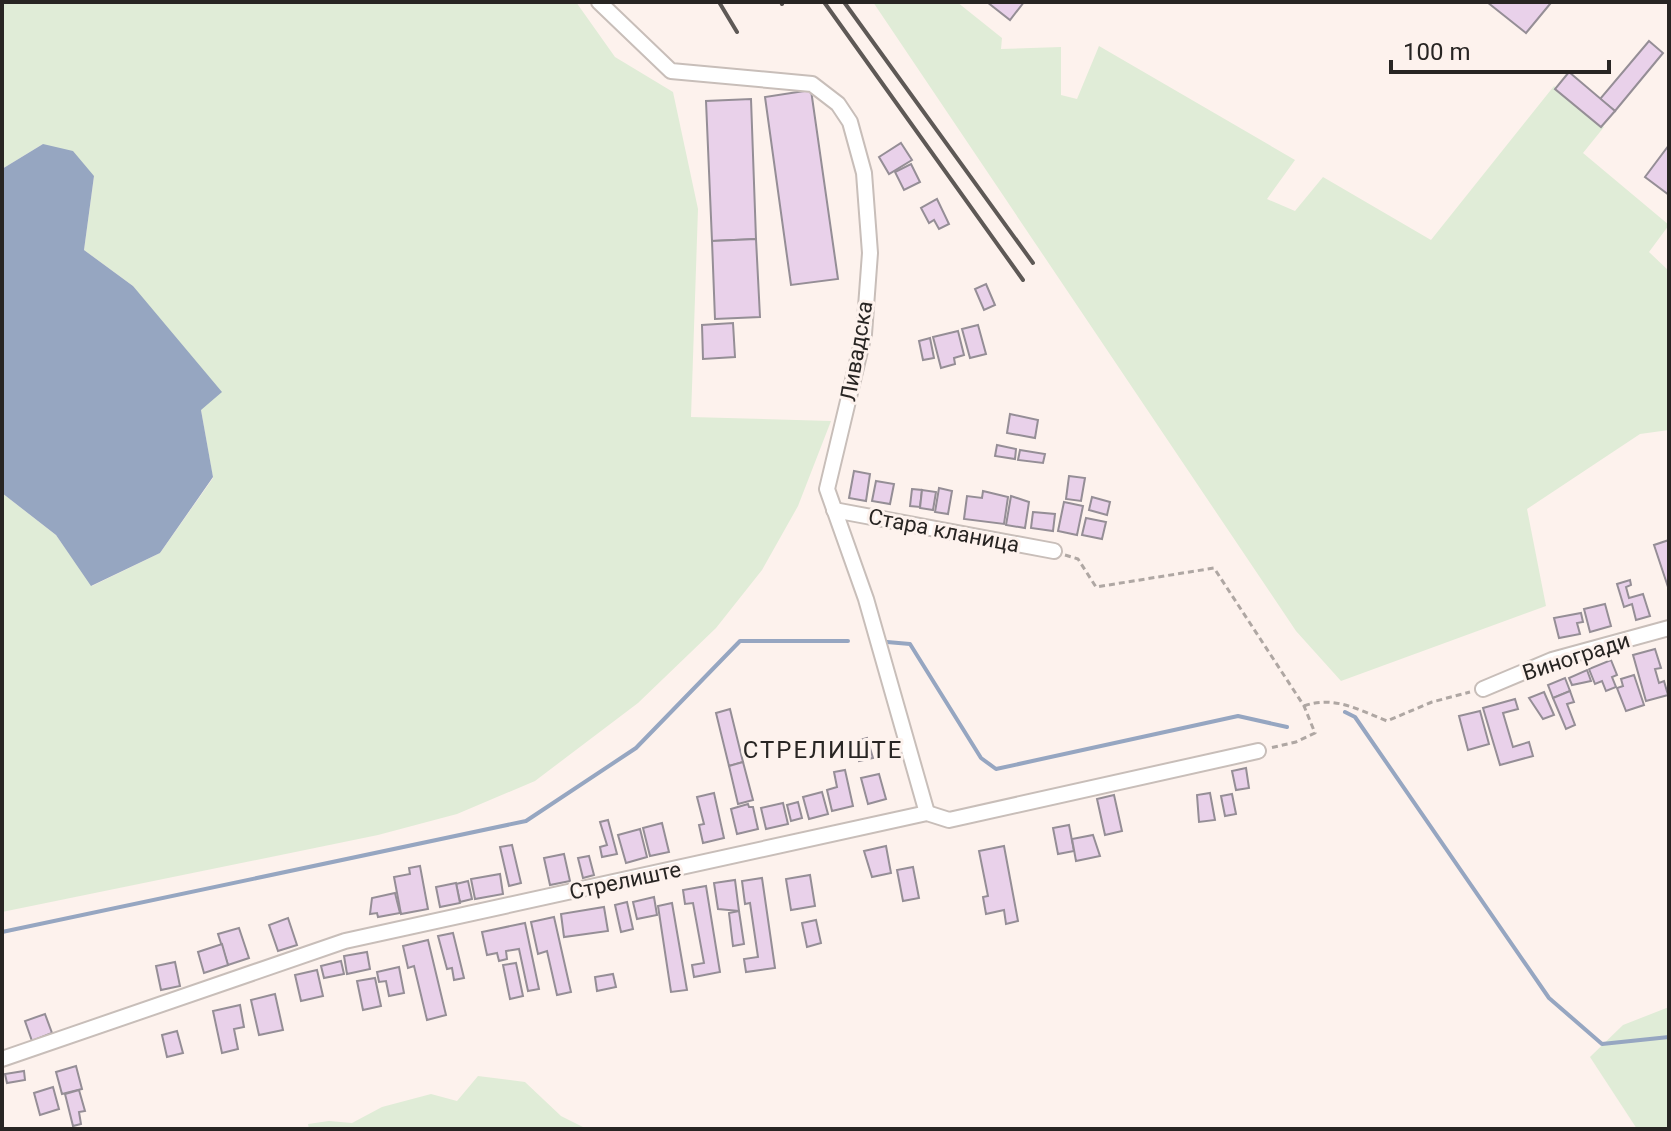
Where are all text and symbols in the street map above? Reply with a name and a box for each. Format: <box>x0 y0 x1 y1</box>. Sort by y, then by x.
scale bar <box>1391 24 1609 74</box>
text: 100 m <box>1403 38 1470 66</box>
street label: Ливадска <box>835 299 878 403</box>
street label: Стара кланица <box>866 504 1022 557</box>
street label: Виногради <box>1519 627 1633 686</box>
district label: СТРЕЛИШТЕ <box>743 736 903 764</box>
street label: Стрелиште <box>567 856 683 905</box>

